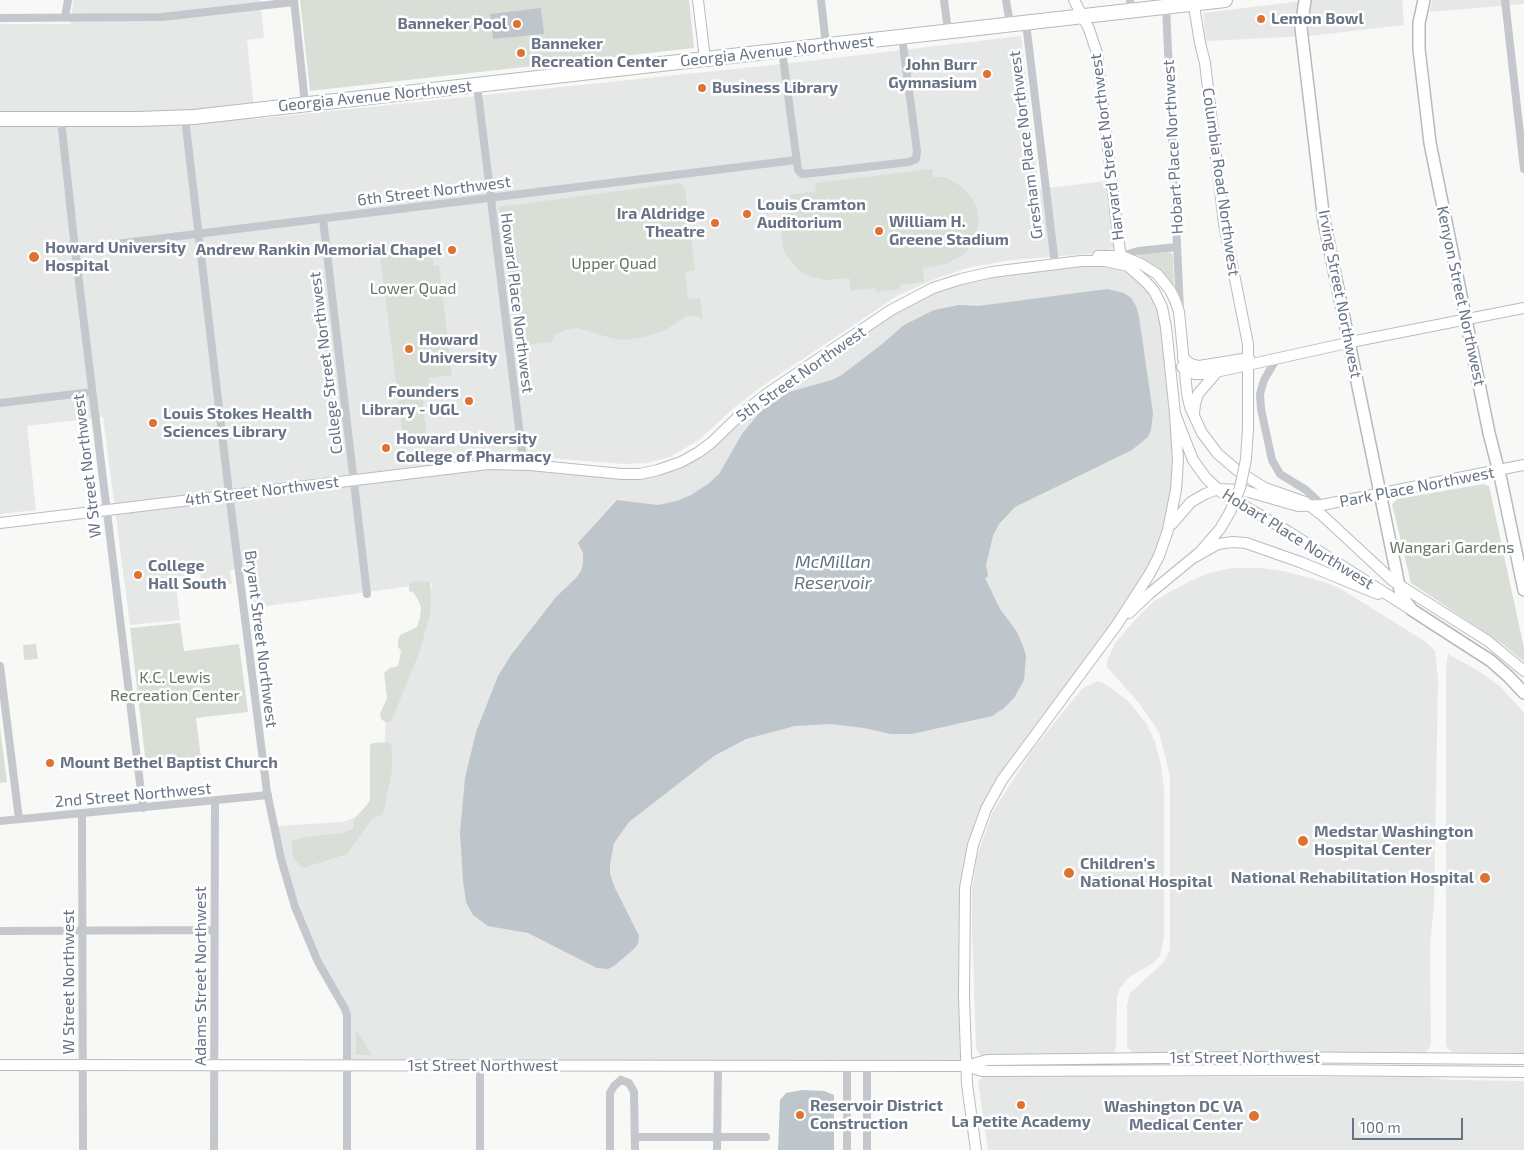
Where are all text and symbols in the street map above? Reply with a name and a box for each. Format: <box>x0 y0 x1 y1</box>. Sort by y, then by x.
place label: Lemon Bowl <box>1271 9 1364 29</box>
marker: Lemon Bowl <box>1255 13 1267 25</box>
place label: Banneker Pool <box>397 14 507 34</box>
marker: Banneker Pool <box>511 18 523 30</box>
street label: Georgia Avenue Northwest <box>679 31 875 71</box>
place label: Banneker Recreation Center <box>531 34 667 72</box>
marker: Banneker Recreation Center <box>515 47 527 59</box>
street label: Gresham Place Northwest <box>1005 50 1047 240</box>
street label: Harvard Street Northwest <box>1086 52 1128 242</box>
place label: John Burr Gymnasium <box>888 55 977 93</box>
street label: Hobart Place Northwest <box>1159 59 1187 235</box>
marker: John Burr Gymnasium <box>981 68 993 80</box>
street label: Georgia Avenue Northwest <box>277 76 473 116</box>
place label: Business Library <box>712 78 838 98</box>
marker: Business Library <box>696 82 708 94</box>
street label: Columbia Road Northwest <box>1198 87 1244 277</box>
street label: 6th Street Northwest <box>356 172 512 210</box>
place label: Louis Cramton Auditorium <box>757 195 866 233</box>
place label: Ira Aldridge Theatre <box>617 204 705 242</box>
street label: Kenyon Street Northwest <box>1433 204 1489 388</box>
marker: Louis Cramton Auditorium <box>741 208 753 220</box>
street label: Irving Street Northwest <box>1314 208 1366 380</box>
street label: Howard Place Northwest <box>496 212 538 394</box>
place label: William H. Greene Stadium <box>889 212 1009 250</box>
marker: Ira Aldridge Theatre <box>709 217 721 229</box>
marker: William H. Greene Stadium <box>873 225 885 237</box>
place label: Howard University Hospital <box>45 238 186 276</box>
place label: Andrew Rankin Memorial Chapel <box>196 240 442 260</box>
marker: Andrew Rankin Memorial Chapel <box>446 244 458 256</box>
marker: Howard University Hospital <box>27 250 41 264</box>
park label: Upper Quad <box>571 254 657 274</box>
street label: College Street Northwest <box>305 271 347 455</box>
park label: Lower Quad <box>370 279 456 299</box>
street label: 5th Street Northwest <box>733 322 869 426</box>
place label: Howard University <box>419 330 497 368</box>
marker: Howard University <box>403 343 415 355</box>
place label: Founders Library - UGL <box>361 382 459 420</box>
street label: W Street Northwest <box>69 393 105 539</box>
marker: Founders Library - UGL <box>463 395 475 407</box>
place label: Louis Stokes Health Sciences Library <box>163 404 312 442</box>
marker: Louis Stokes Health Sciences Library <box>147 417 159 429</box>
place label: Howard University College of Pharmacy <box>396 429 551 467</box>
marker: Howard University College of Pharmacy <box>380 442 392 454</box>
street label: Park Place Northwest <box>1338 463 1496 511</box>
street label: 4th Street Northwest <box>184 472 340 510</box>
street label: Hobart Place Northwest <box>1219 485 1377 593</box>
park label: Wangari Gardens <box>1390 538 1514 558</box>
street label: Bryant Street Northwest <box>241 549 281 729</box>
water label: McMillan Reservoir <box>794 551 872 594</box>
place label: College Hall South <box>148 556 227 594</box>
marker: College Hall South <box>132 569 144 581</box>
park label: K.C. Lewis Recreation Center <box>110 668 240 706</box>
place label: Mount Bethel Baptist Church <box>60 753 278 773</box>
marker: Mount Bethel Baptist Church <box>44 757 56 769</box>
street label: 2nd Street Northwest <box>54 779 212 811</box>
place label: Medstar Washington Hospital Center <box>1314 822 1473 860</box>
marker: Medstar Washington Hospital Center <box>1296 834 1310 848</box>
place label: Children's National Hospital <box>1080 854 1212 892</box>
marker: Children's National Hospital <box>1062 866 1076 880</box>
place label: National Rehabilitation Hospital <box>1231 868 1474 888</box>
marker: National Rehabilitation Hospital <box>1478 871 1492 885</box>
street label: Adams Street Northwest <box>191 886 211 1066</box>
street label: W Street Northwest <box>59 910 79 1054</box>
street label: 1st Street Northwest <box>1170 1048 1320 1068</box>
street label: 1st Street Northwest <box>408 1056 558 1076</box>
place label: Reservoir District Construction <box>810 1096 943 1134</box>
place label: Washington DC VA Medical Center <box>1104 1097 1243 1135</box>
marker: La Petite Academy <box>1015 1099 1027 1111</box>
scale bar <box>1354 1108 1465 1140</box>
marker: Reservoir District Construction <box>794 1109 806 1121</box>
marker: Washington DC VA Medical Center <box>1247 1109 1261 1123</box>
place label: La Petite Academy <box>951 1112 1091 1132</box>
text: 100 m <box>1360 1118 1401 1136</box>

